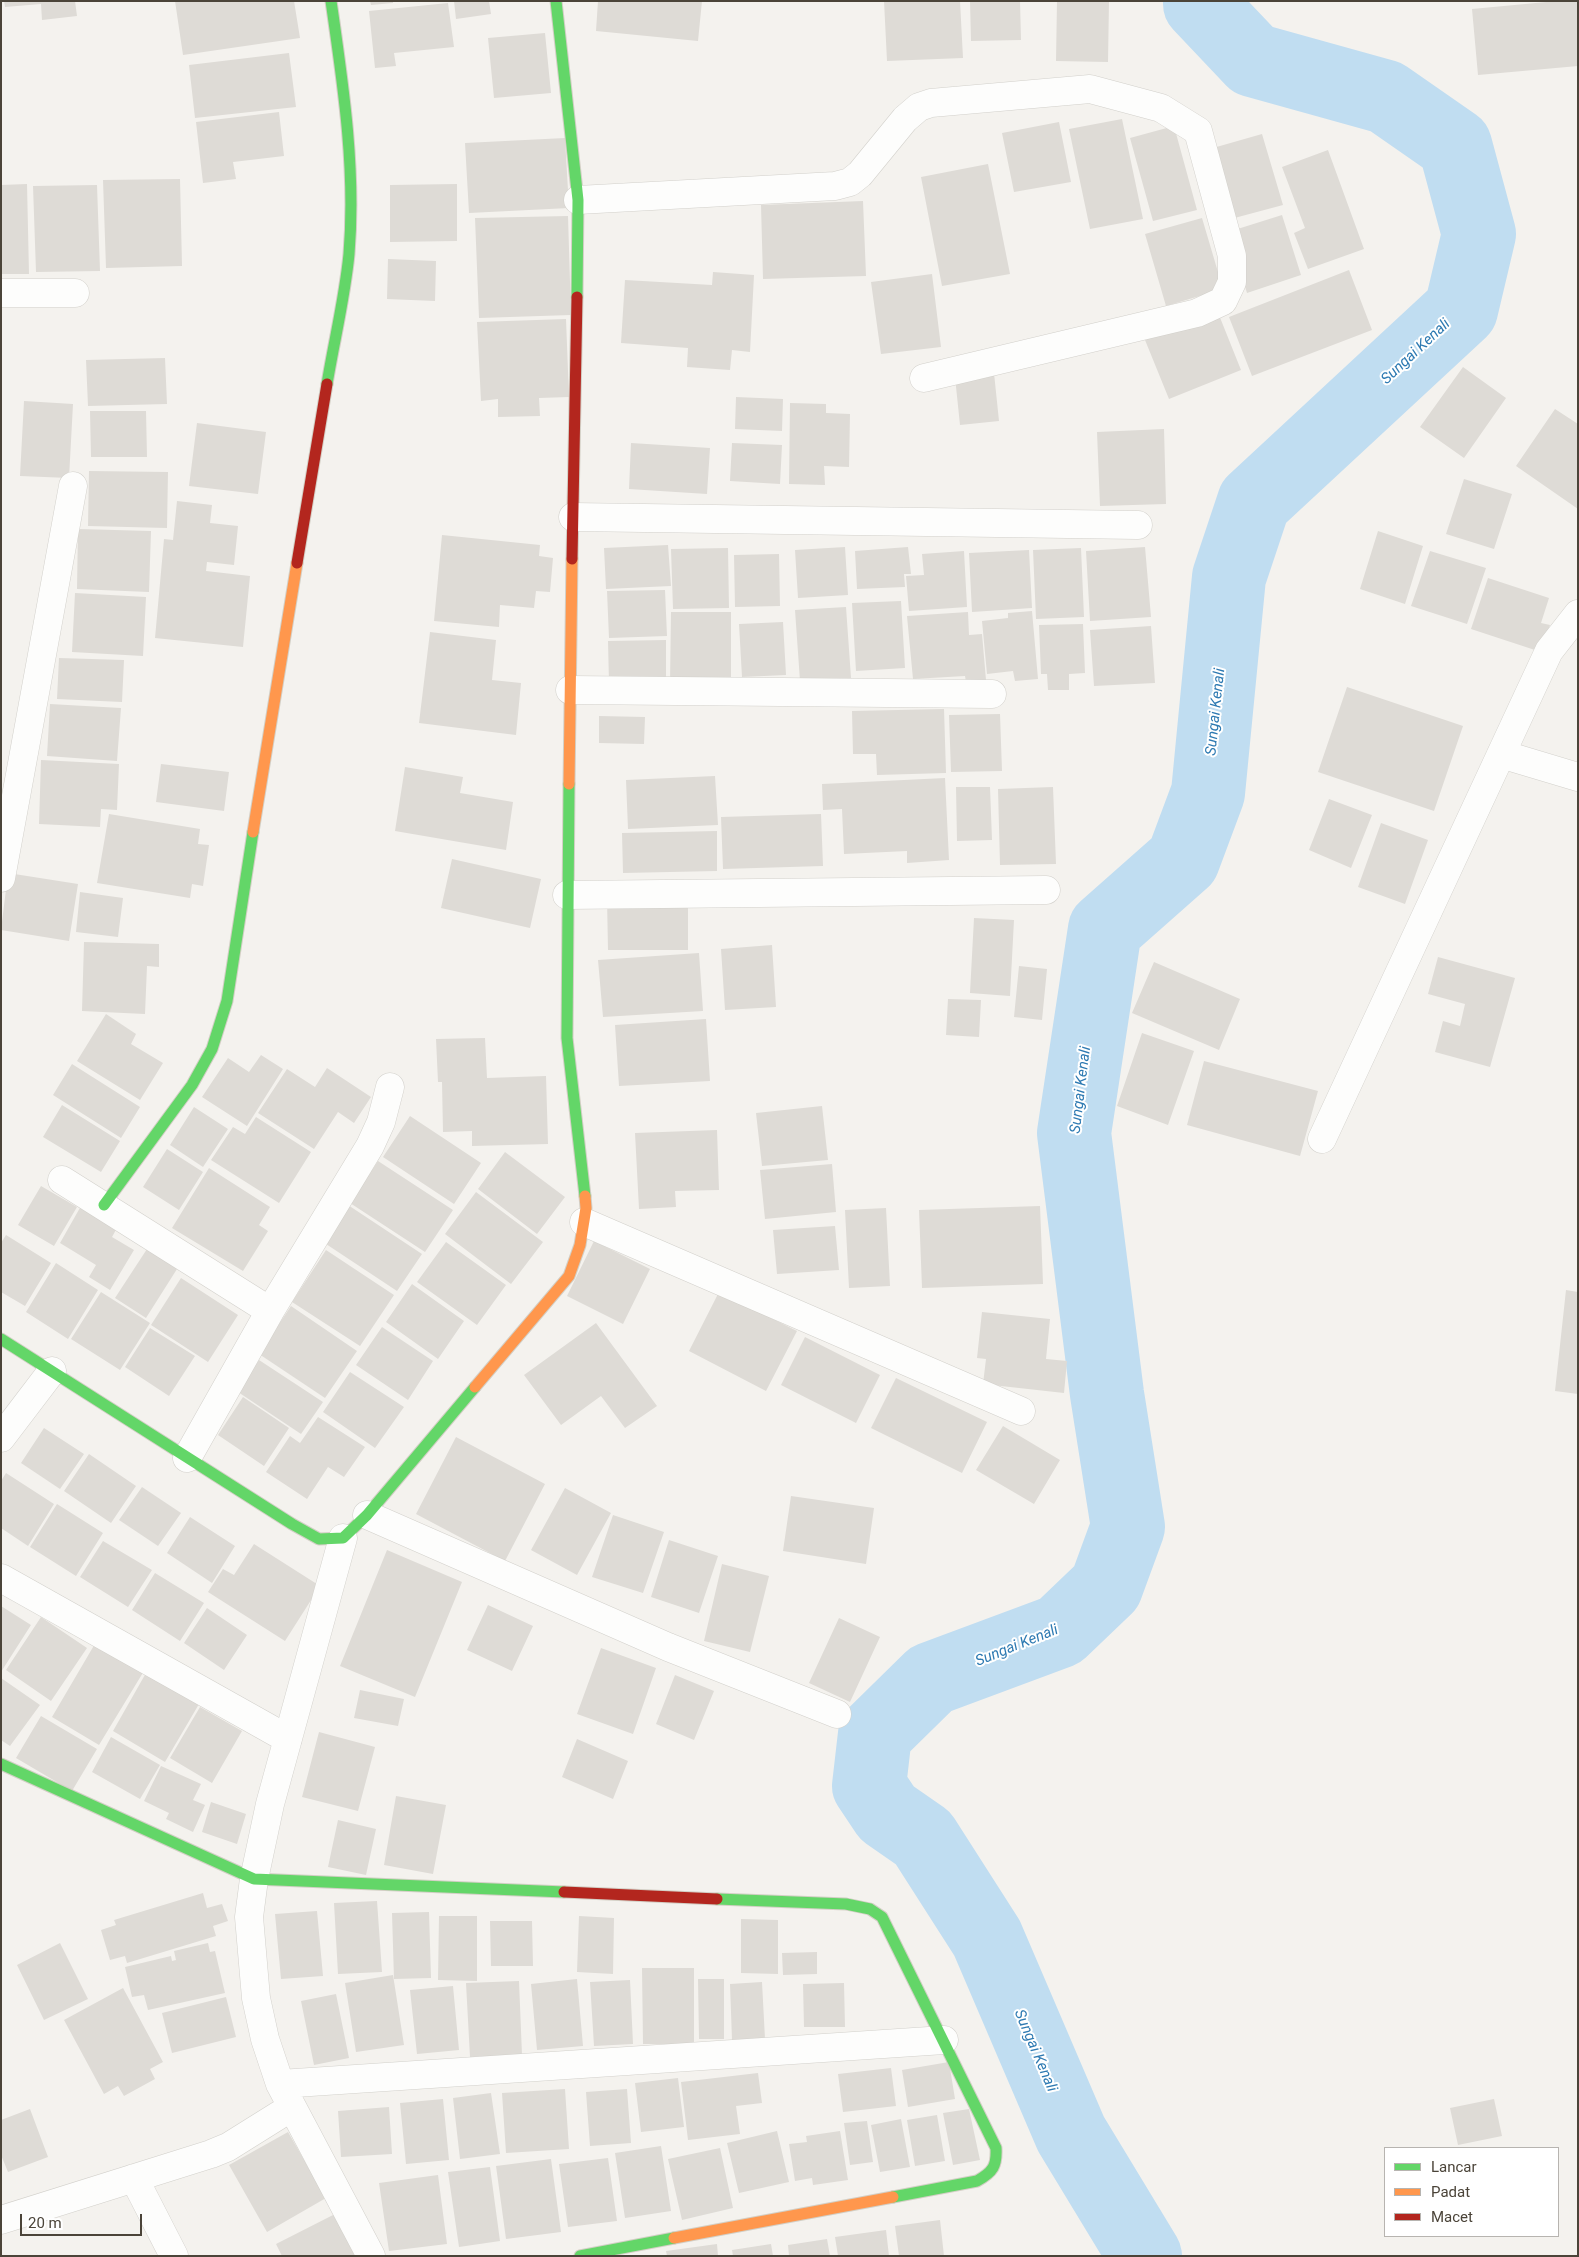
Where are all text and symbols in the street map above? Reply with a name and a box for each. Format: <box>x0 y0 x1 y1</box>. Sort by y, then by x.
water label: Sungai Kenali <box>1378 316 1454 388</box>
water label: Sungai Kenali <box>1202 667 1230 757</box>
water label: Sungai Kenali <box>1067 1045 1095 1135</box>
water label: Sungai Kenali <box>973 1621 1061 1671</box>
water label: Sungai Kenali <box>1010 2007 1060 2095</box>
legend <box>1384 2147 1559 2237</box>
text: Lancar <box>1431 2158 1477 2176</box>
text: Padat <box>1431 2183 1470 2201</box>
scale bar <box>22 2204 145 2236</box>
text: Macet <box>1431 2208 1473 2226</box>
text: 20 m <box>28 2214 62 2232</box>

